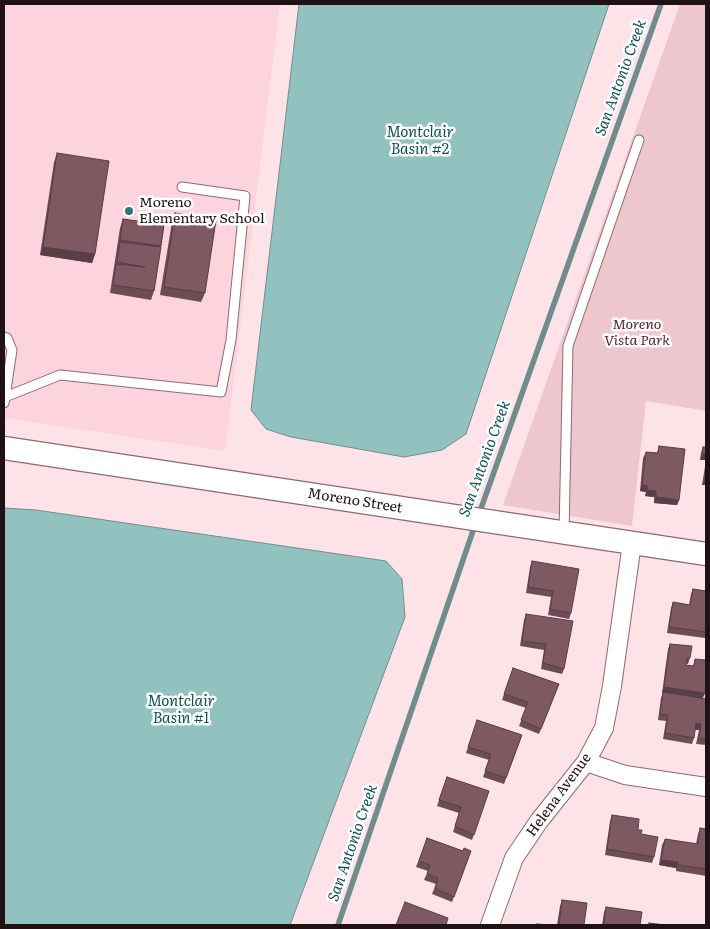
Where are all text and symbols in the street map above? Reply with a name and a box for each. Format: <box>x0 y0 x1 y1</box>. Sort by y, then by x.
water label: San Antonio Creek <box>592 17 650 139</box>
water label: Montclair Basin #2 <box>386 124 454 159</box>
place label: Moreno Elementary School <box>139 195 265 228</box>
marker: Moreno Elementary School <box>123 205 135 217</box>
park label: Moreno Vista Park <box>604 317 670 350</box>
water label: San Antonio Creek <box>456 398 514 520</box>
street label: Moreno Street <box>306 485 404 517</box>
water label: Montclair Basin #1 <box>147 693 215 728</box>
street label: Helena Avenue <box>523 750 595 840</box>
water label: San Antonio Creek <box>325 782 381 904</box>

